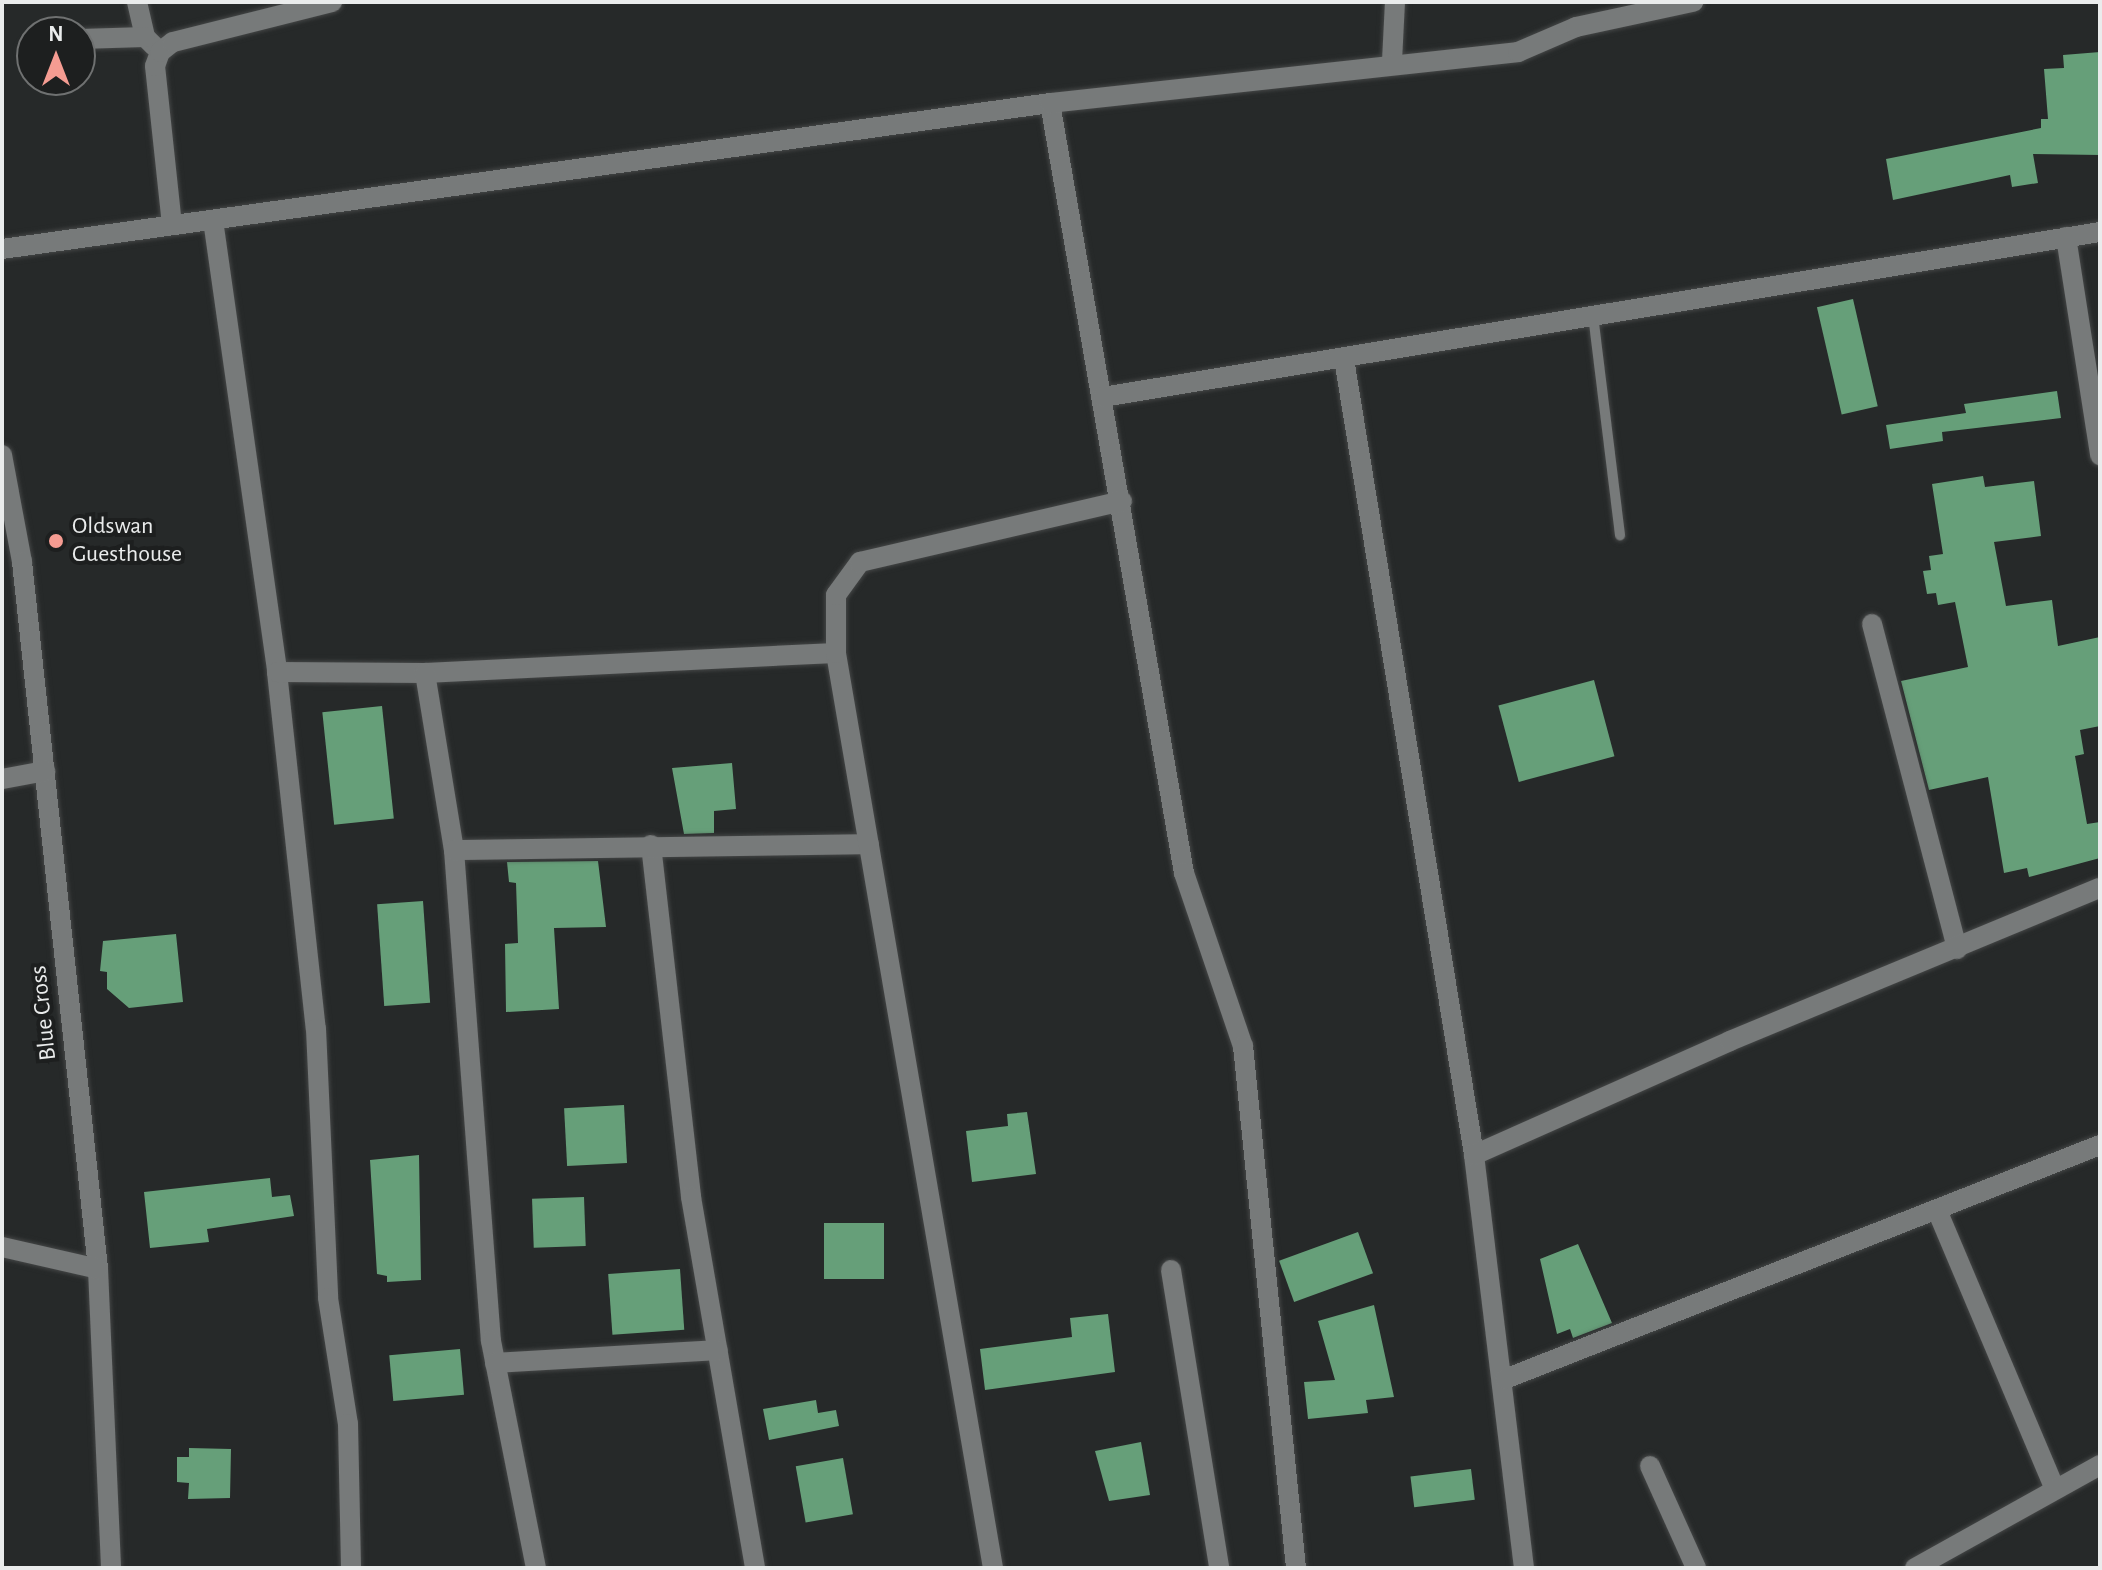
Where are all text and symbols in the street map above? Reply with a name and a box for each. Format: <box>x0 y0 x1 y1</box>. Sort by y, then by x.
north arrow <box>16 16 96 96</box>
text: N <box>48 23 64 45</box>
place label: Oldswan Guesthouse <box>72 513 182 569</box>
marker: Oldswan Guesthouse <box>47 532 65 550</box>
street label: Blue Cross <box>25 964 63 1062</box>

